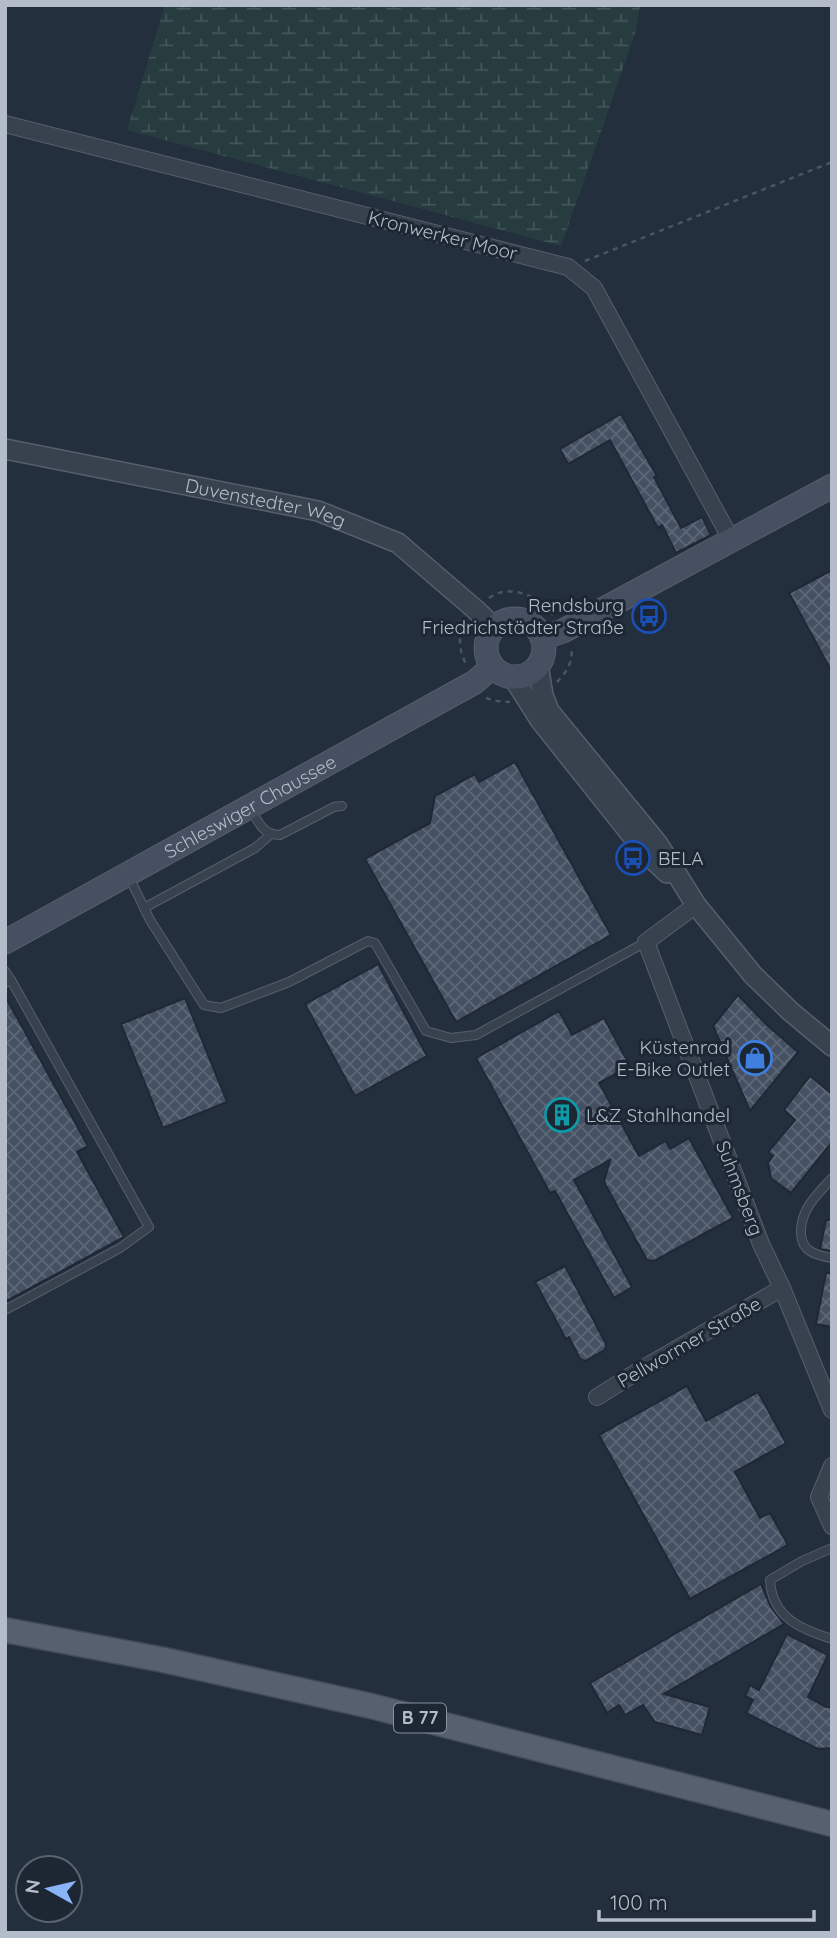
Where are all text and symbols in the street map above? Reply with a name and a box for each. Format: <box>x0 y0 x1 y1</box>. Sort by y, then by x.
street label: Kronwerker Moor <box>366 205 521 265</box>
street label: Duvenstedter Weg <box>183 473 349 533</box>
place label: Rendsburg Friedrichstädter Straße <box>422 593 624 639</box>
bus stop icon: Rendsburg Friedrichstädter Straße <box>630 597 668 635</box>
street label: Schleswiger Chaussee <box>160 749 340 864</box>
bus stop icon: BELA <box>614 839 652 877</box>
place label: BELA <box>658 846 704 870</box>
place label: Küstenrad E-Bike Outlet <box>617 1035 730 1081</box>
shop icon: Küstenrad E-Bike Outlet <box>736 1039 774 1077</box>
building icon: L&Z Stahlhandel <box>543 1096 581 1134</box>
place label: L&Z Stahlhandel <box>586 1103 730 1127</box>
street label: Suhmsberg <box>711 1137 769 1239</box>
street label: Pellwormer Straße <box>613 1291 765 1393</box>
road number: B 77 <box>394 1703 446 1732</box>
north arrow <box>14 1854 84 1924</box>
text: N <box>19 1878 45 1895</box>
scale bar <box>599 1878 814 1922</box>
text: 100 m <box>610 1889 668 1915</box>

